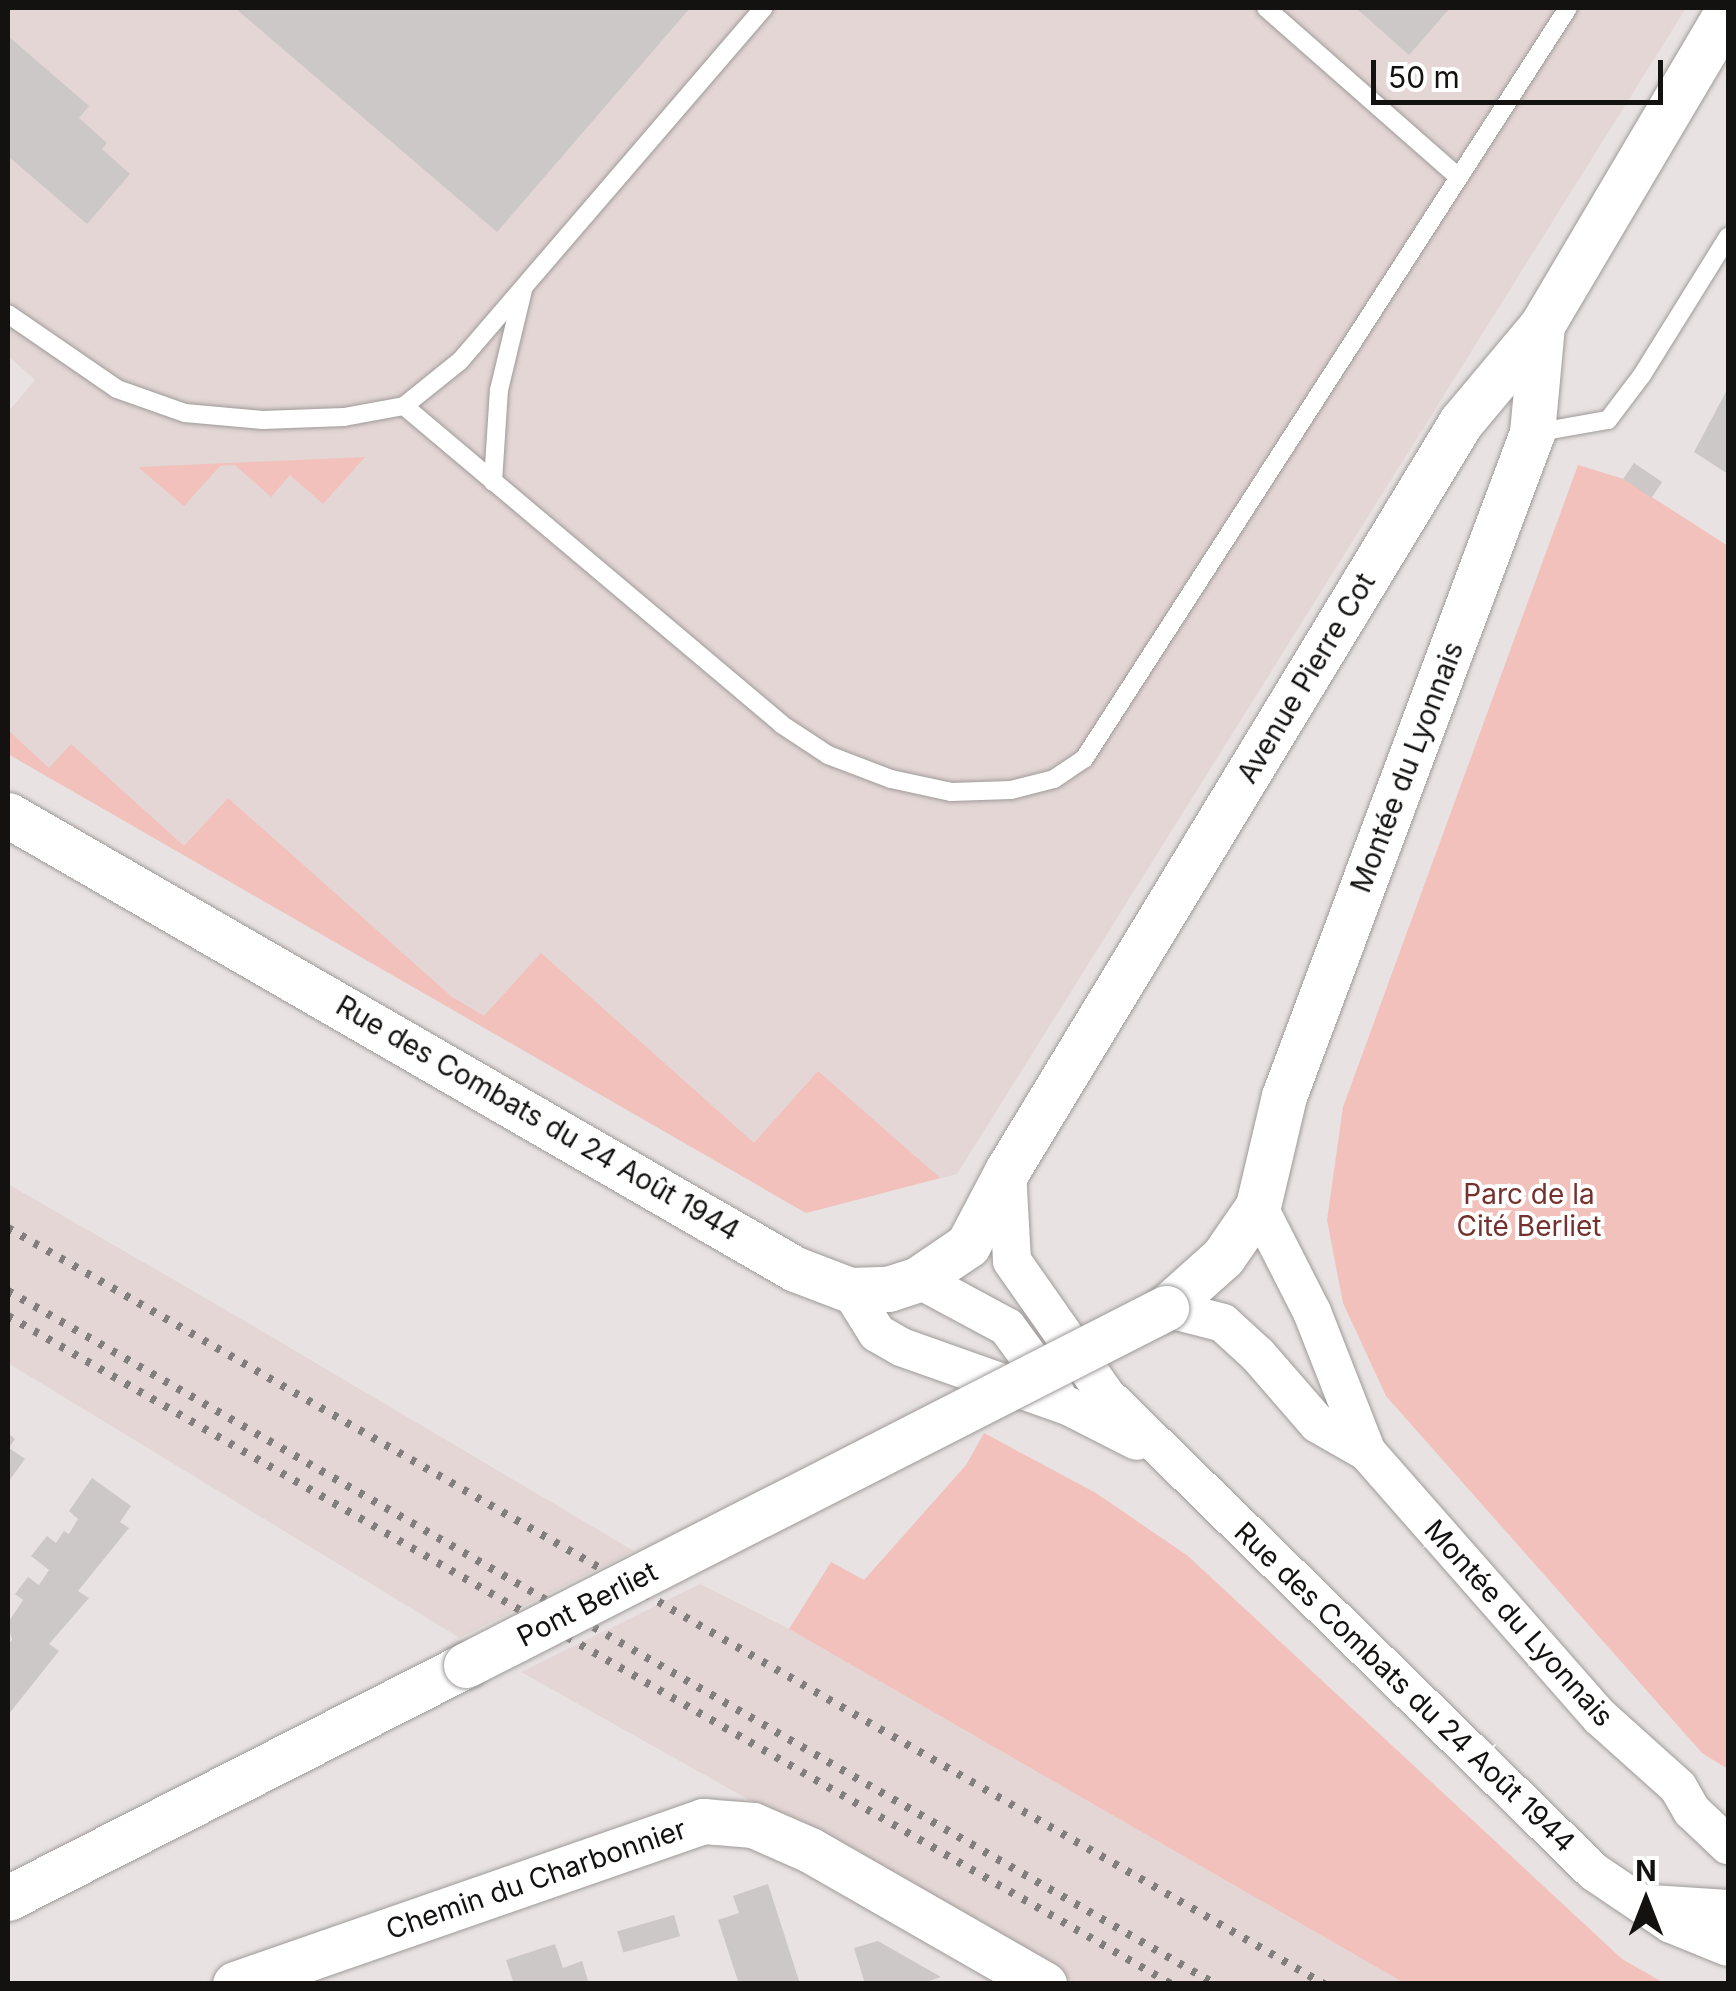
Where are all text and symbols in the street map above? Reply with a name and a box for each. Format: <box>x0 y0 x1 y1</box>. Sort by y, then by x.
scale bar <box>1376 40 1668 102</box>
text: 50 m <box>1388 59 1460 95</box>
street label: Avenue Pierre Cot <box>1230 567 1382 789</box>
street label: Montée du Lyonnais <box>1344 637 1470 897</box>
street label: Rue des Combats du 24 Août 1944 <box>330 988 746 1248</box>
park label: Parc de la Cité Berliet <box>1457 1177 1601 1243</box>
street label: Montée du Lyonnais <box>1418 1513 1620 1733</box>
street label: Rue des Combats du 24 Août 1944 <box>1228 1515 1582 1859</box>
street label: Pont Berliet <box>511 1554 663 1654</box>
street label: Chemin du Charbonnier <box>382 1812 690 1946</box>
north arrow <box>1596 1851 1696 1951</box>
text: N <box>1635 1854 1657 1888</box>

